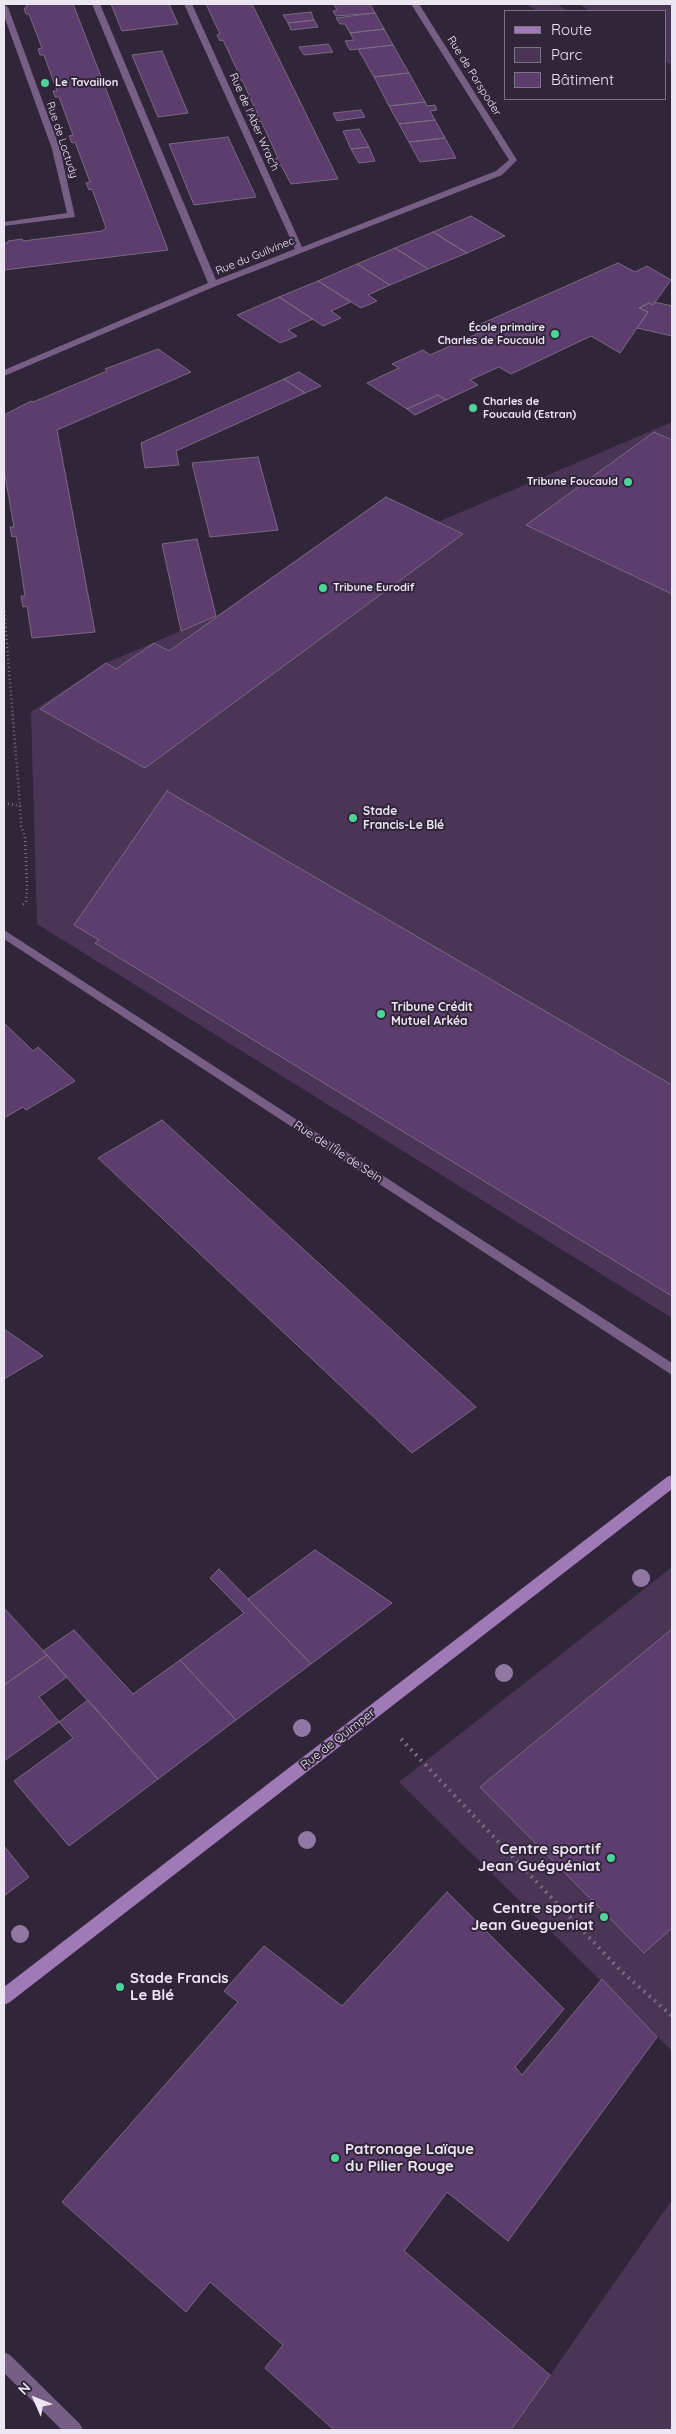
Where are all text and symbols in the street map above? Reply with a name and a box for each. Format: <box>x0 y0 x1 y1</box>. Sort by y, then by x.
legend <box>503 10 666 100</box>
text: Route <box>551 20 592 39</box>
street label: Rue de Porspoder <box>444 34 504 118</box>
text: Parc <box>551 45 582 64</box>
text: Bâtiment <box>551 70 614 89</box>
street label: Rue de l'Aber Wrac'h <box>226 71 282 173</box>
place label: Le Tavaillon <box>55 76 118 90</box>
marker: Le Tavaillon <box>39 77 51 89</box>
street label: Rue de Loctudy <box>43 100 81 180</box>
street label: Rue du Guilvinec <box>214 234 296 278</box>
place label: École primaire Charles de Foucauld <box>438 321 545 347</box>
marker: École primaire Charles de Foucauld <box>549 328 561 340</box>
place label: Charles de Foucauld (Estran) <box>483 395 576 421</box>
marker: Charles de Foucauld (Estran) <box>467 402 479 414</box>
place label: Tribune Foucauld <box>527 475 618 489</box>
marker: Tribune Foucauld <box>622 476 634 488</box>
place label: Tribune Eurodif <box>333 581 414 595</box>
marker: Tribune Eurodif <box>317 582 329 594</box>
place label: Stade Francis-Le Blé <box>363 804 444 832</box>
marker: Stade Francis-Le Blé <box>347 812 359 824</box>
place label: Tribune Crédit Mutuel Arkéa <box>391 1000 473 1028</box>
marker: Tribune Crédit Mutuel Arkéa <box>375 1008 387 1020</box>
street label: Rue de l'Île de Sein <box>291 1118 385 1186</box>
street label: Rue de Quimper <box>298 1705 378 1773</box>
place label: Centre sportif Jean Guéguéniat <box>478 1840 601 1875</box>
marker: Centre sportif Jean Guéguéniat <box>605 1852 617 1864</box>
place label: Centre sportif Jean Guegueniat <box>471 1899 594 1934</box>
marker: Centre sportif Jean Guegueniat <box>598 1911 610 1923</box>
place label: Stade Francis Le Blé <box>130 1969 229 2004</box>
marker: Stade Francis Le Blé <box>114 1981 126 1993</box>
place label: Patronage Laïque du Pilier Rouge <box>345 2140 474 2175</box>
marker: Patronage Laïque du Pilier Rouge <box>329 2152 341 2164</box>
north arrow <box>10 2374 60 2424</box>
text: N <box>14 2379 34 2399</box>

